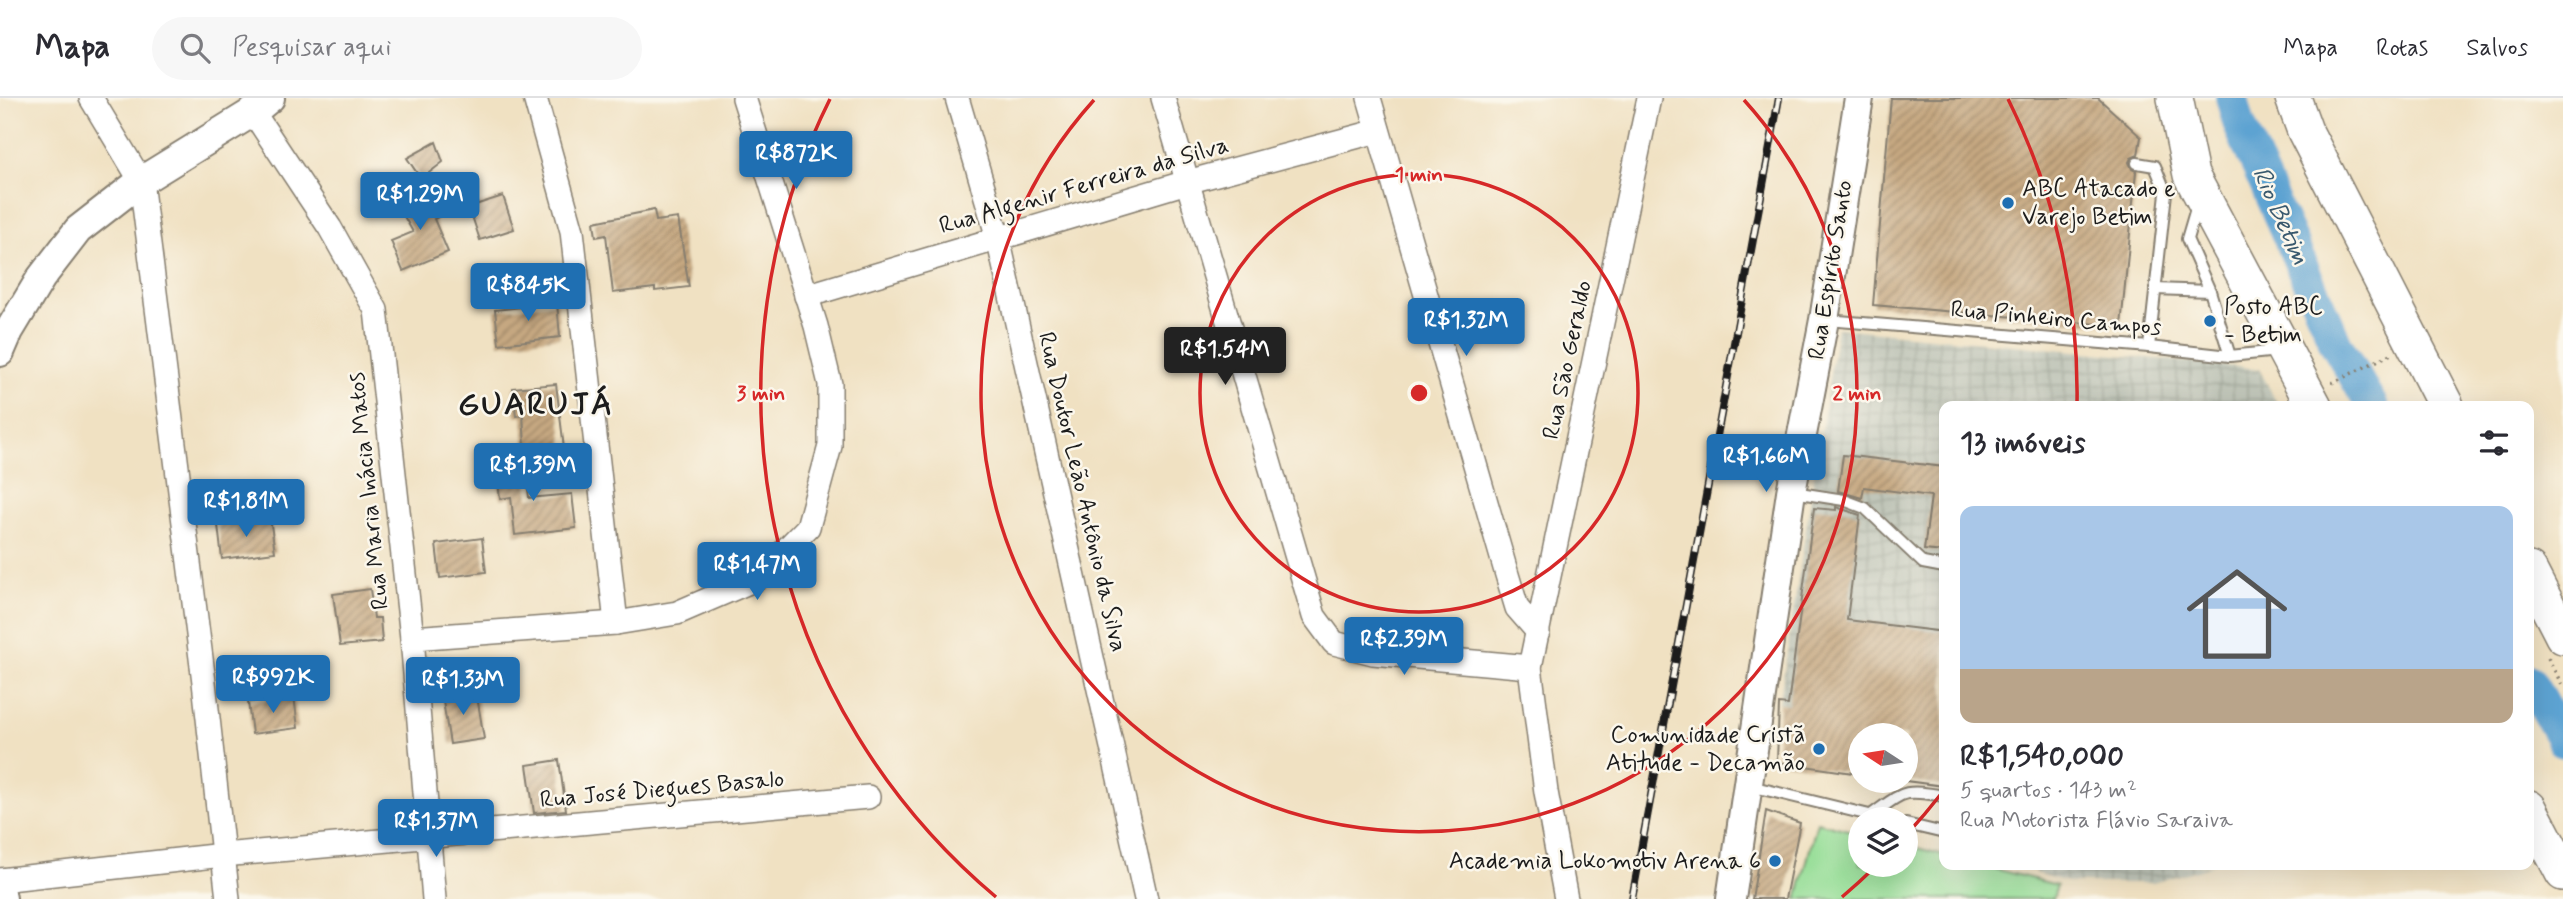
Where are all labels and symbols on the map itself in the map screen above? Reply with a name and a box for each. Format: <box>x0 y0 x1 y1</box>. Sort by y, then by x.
street label: Rua Algenir Ferreira da Silva <box>936 130 1233 245</box>
pin: R$872K <box>739 132 853 191</box>
text: 1 min <box>1395 161 1443 189</box>
water label: Rio Betim <box>2243 162 2317 270</box>
pin: R$1.29M <box>355 172 485 232</box>
place label: ABC Atacado e Varejo Betim <box>2022 174 2176 233</box>
street label: Rua Espírito Santo <box>1801 178 1861 362</box>
marker: ABC Atacado e Varejo Betim <box>2000 195 2016 211</box>
pin: R$845K <box>471 264 585 323</box>
street label: Rua São Geraldo <box>1536 278 1600 442</box>
place label: Posto ABC - Betim <box>2224 292 2323 351</box>
street label: Rua Pinheiro Campos <box>1949 294 2163 344</box>
pin: R$1.32M <box>1401 299 1531 358</box>
marker: Posto ABC - Betim <box>2202 313 2218 329</box>
pin: R$1.54M <box>1160 328 1290 387</box>
street label: Rua Doutor Leão Antônio da Silva <box>1030 329 1134 655</box>
street label: Rua Maria Inácia Matos <box>341 371 397 611</box>
text: 3 min <box>737 380 785 408</box>
text: 2 min <box>1832 380 1882 408</box>
centre of rings <box>1407 381 1431 405</box>
district label: GUARUJÁ <box>458 384 614 426</box>
pin: R$1.66M <box>1701 434 1831 494</box>
pin: R$1.39M <box>468 444 598 503</box>
pin: R$1.81M <box>181 480 311 539</box>
pin: R$1.47M <box>692 542 822 602</box>
pin: R$2.39M <box>1339 618 1469 677</box>
pin: R$992K <box>216 656 330 715</box>
pin: R$1.33M <box>398 658 528 717</box>
place label: Comunidade Cristã Atitude - Decamão <box>1606 720 1805 779</box>
north arrow <box>1848 723 1918 793</box>
marker: Comunidade Cristã Atitude - Decamão <box>1811 741 1827 757</box>
street label: Rua José Diegues Basalo <box>539 764 786 819</box>
pin: R$1.37M <box>371 800 501 859</box>
place label: Academia Lokomotiv Arena 6 <box>1449 846 1761 877</box>
marker: Academia Lokomotiv Arena 6 <box>1767 853 1783 869</box>

